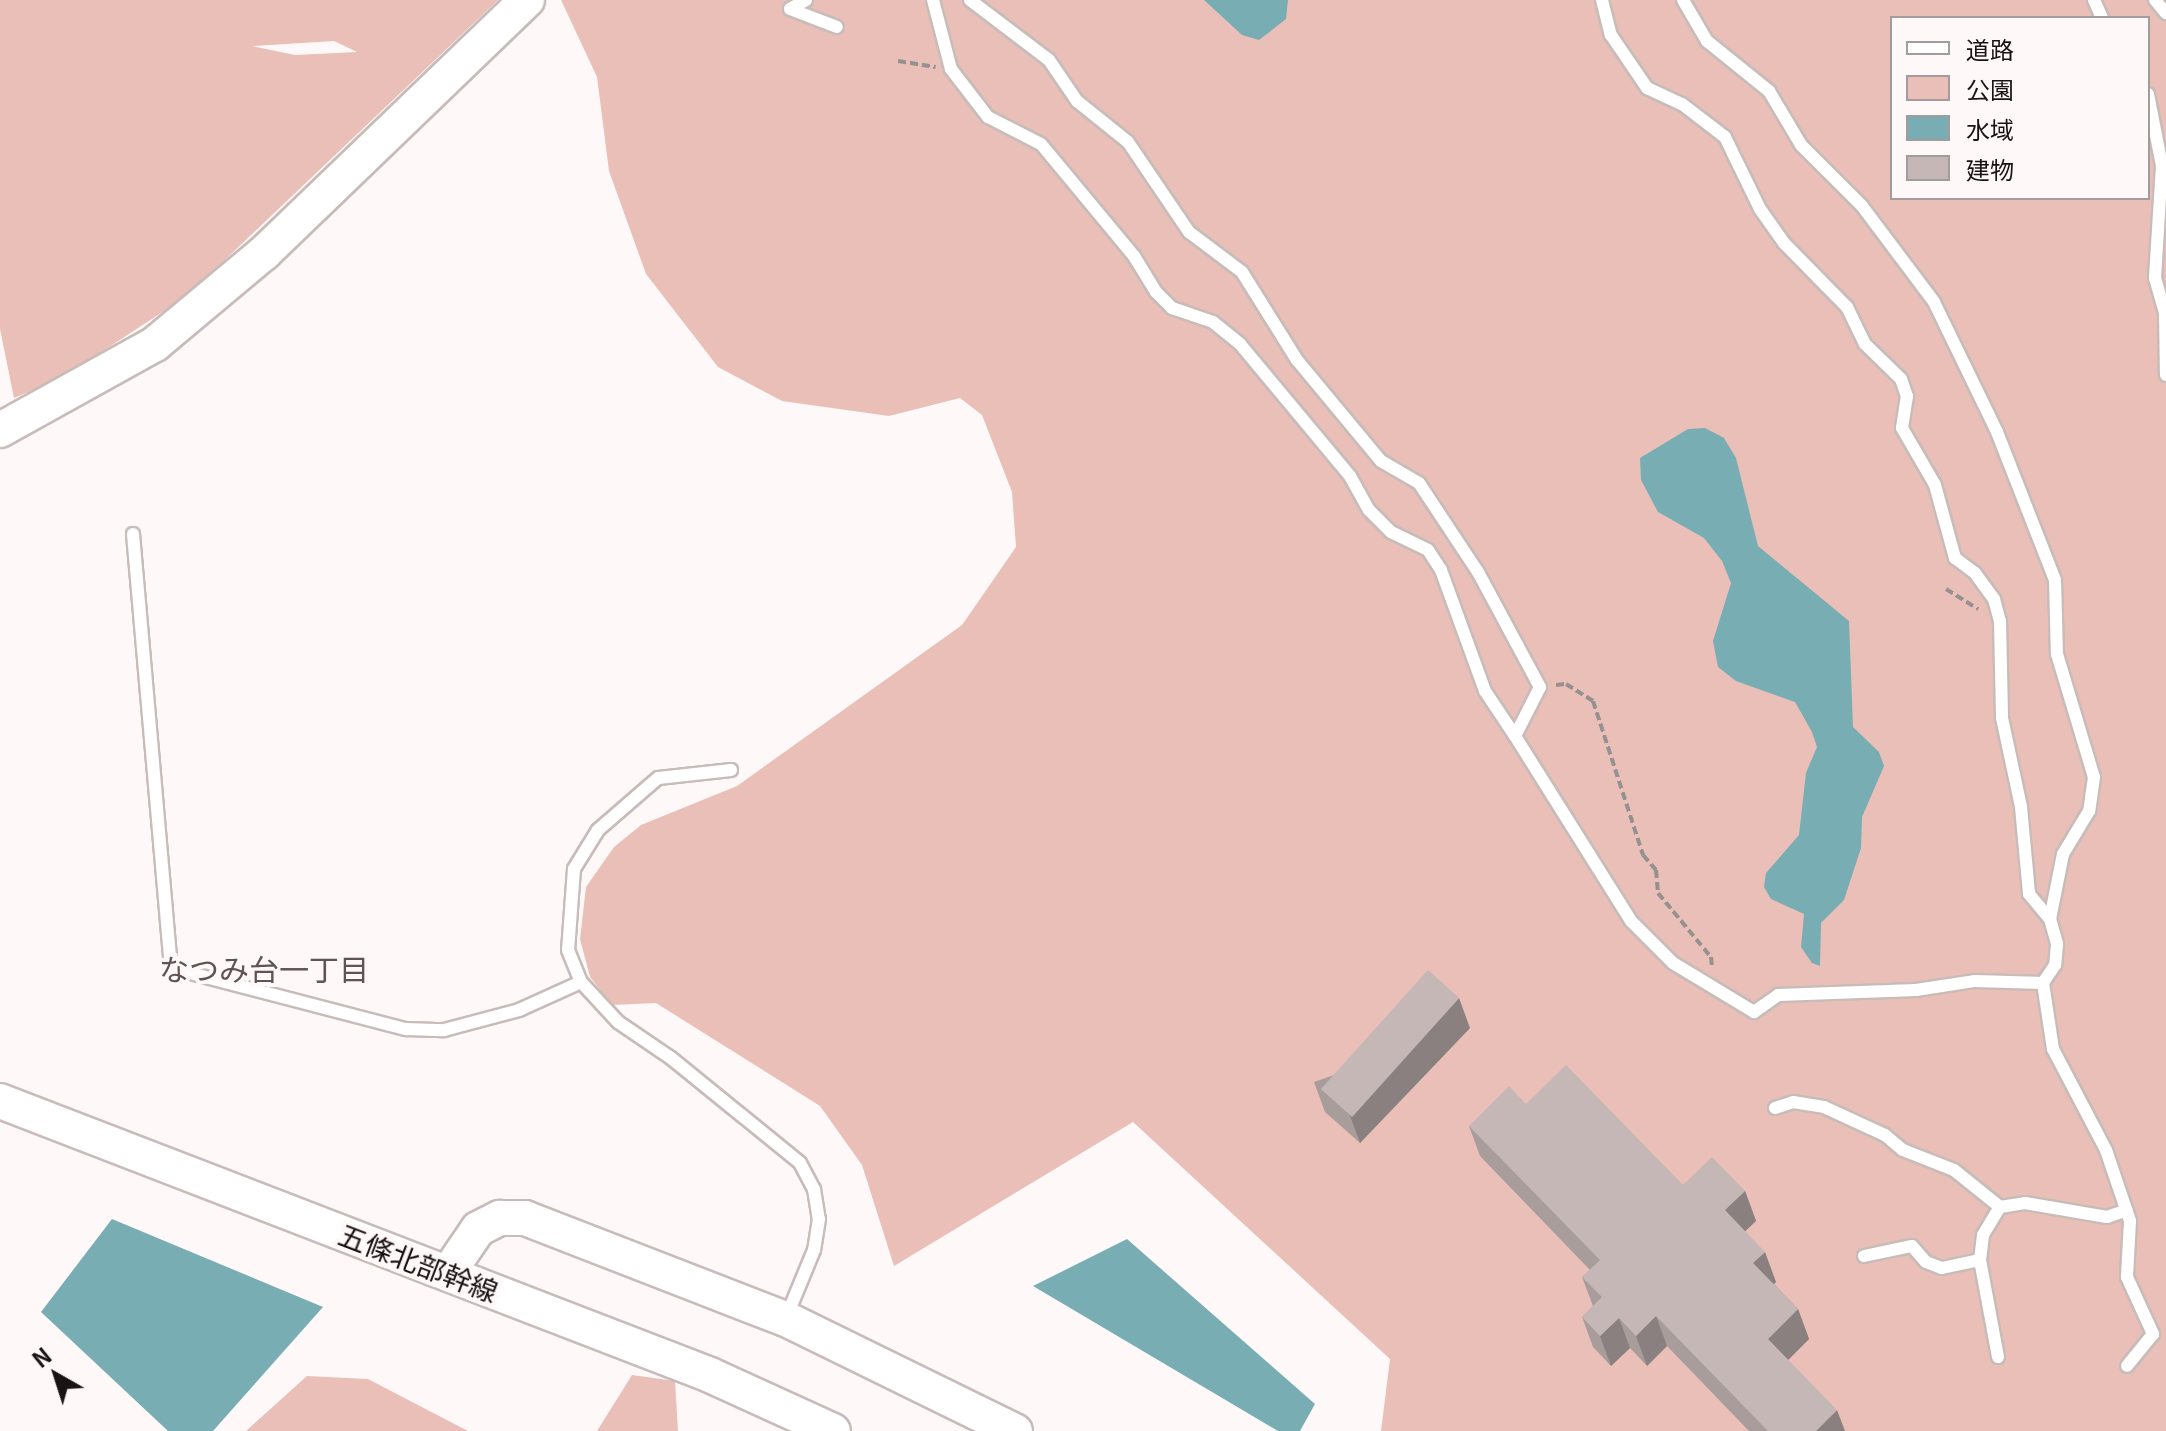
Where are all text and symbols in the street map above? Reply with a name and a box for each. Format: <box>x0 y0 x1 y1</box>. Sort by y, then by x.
legend <box>1890 16 2150 200</box>
text: 道路 <box>1966 31 2014 66</box>
text: 公園 <box>1966 71 2014 106</box>
text: 水域 <box>1966 111 2014 146</box>
text: 建物 <box>1966 151 2014 186</box>
district label: なつみ台一丁目 <box>159 950 369 986</box>
street label: 五條北部幹線 <box>335 1216 503 1308</box>
north arrow <box>16 1335 96 1415</box>
text: N <box>24 1339 57 1374</box>

